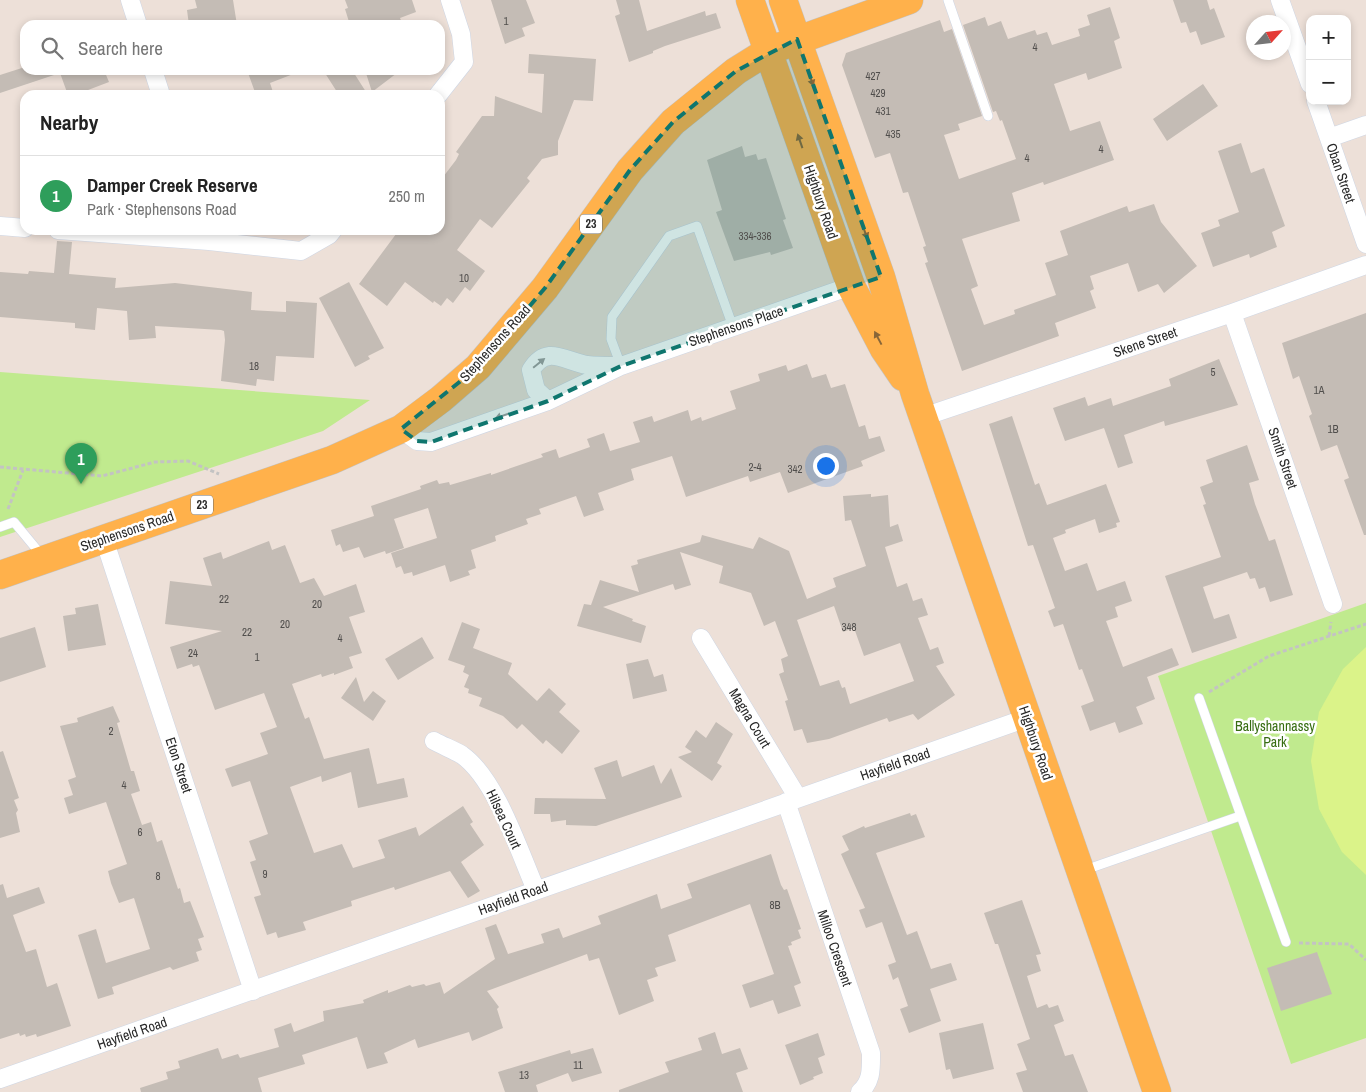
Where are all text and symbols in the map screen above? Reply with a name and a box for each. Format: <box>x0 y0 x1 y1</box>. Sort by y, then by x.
house number: 1 <box>503 14 509 28</box>
north arrow <box>1246 15 1291 60</box>
map controls <box>1306 15 1351 105</box>
button: + <box>1306 15 1351 60</box>
search box <box>20 20 445 75</box>
icon: search <box>38 34 66 62</box>
text: Search here <box>78 35 163 61</box>
house number: 4 <box>1032 40 1038 54</box>
button: − <box>1306 60 1351 105</box>
house number: 427 <box>865 69 881 83</box>
one-way arrow <box>807 72 815 87</box>
house number: 429 <box>870 86 886 100</box>
house number: 431 <box>875 104 891 118</box>
text: Nearby <box>40 108 98 137</box>
house number: 435 <box>885 127 901 141</box>
one-way arrow <box>796 134 803 149</box>
street label: Oban Street <box>1322 141 1360 205</box>
house number: 4 <box>1098 142 1104 156</box>
house number: 4 <box>1024 151 1030 165</box>
street label: Highbury Road <box>800 163 842 241</box>
text: Damper Creek Reserve <box>87 172 258 198</box>
text: 1 <box>52 185 60 207</box>
text: 250 m <box>389 185 425 207</box>
text: Park · Stephensons Road <box>87 198 237 220</box>
road number: 23 <box>580 214 602 233</box>
one-way arrow <box>862 225 869 240</box>
house number: 334-336 <box>738 229 772 243</box>
house number: 10 <box>459 271 469 285</box>
street label: Stephensons Road <box>456 301 534 385</box>
street label: Stephensons Place <box>686 301 786 351</box>
street label: Skene Street <box>1111 323 1179 361</box>
one-way arrow <box>874 331 882 345</box>
one-way arrow <box>533 357 546 368</box>
house number: 18 <box>249 359 259 373</box>
house number: 5 <box>1210 365 1216 379</box>
house number: 1A <box>1313 383 1325 397</box>
one-way arrow <box>494 412 509 420</box>
house number: 1B <box>1327 422 1339 436</box>
street label: Smith Street <box>1264 425 1302 491</box>
pin: 1 <box>65 443 97 484</box>
your location <box>813 453 839 479</box>
house number: 2-4 <box>748 460 762 474</box>
house number: 342 <box>787 462 803 476</box>
road number: 23 <box>191 496 213 514</box>
street label: Stephensons Road <box>78 507 176 555</box>
house number: 22 <box>219 592 229 606</box>
house number: 20 <box>312 597 322 611</box>
house number: 20 <box>280 617 290 631</box>
house number: 348 <box>841 620 857 634</box>
house number: 22 <box>242 625 252 639</box>
house number: 4 <box>337 631 343 645</box>
house number: 24 <box>188 646 198 660</box>
house number: 1 <box>254 650 260 664</box>
street label: Magna Court <box>725 685 775 751</box>
street label: Highbury Road <box>1015 704 1057 782</box>
park label: Ballyshannassy Park <box>1235 717 1315 751</box>
house number: 2 <box>108 724 114 738</box>
street label: Eton Street <box>162 735 196 795</box>
street label: Hayfield Road <box>858 744 932 784</box>
house number: 4 <box>121 778 127 792</box>
street label: Hilsea Court <box>482 786 526 852</box>
house number: 6 <box>137 825 143 839</box>
house number: 9 <box>262 867 268 881</box>
house number: 8 <box>155 869 161 883</box>
street label: Hayfield Road <box>476 877 550 919</box>
house number: 8B <box>769 898 781 912</box>
street label: Milloo Crescent <box>814 907 856 989</box>
street label: Hayfield Road <box>95 1013 169 1053</box>
house number: 11 <box>573 1058 583 1072</box>
house number: 13 <box>519 1068 529 1082</box>

